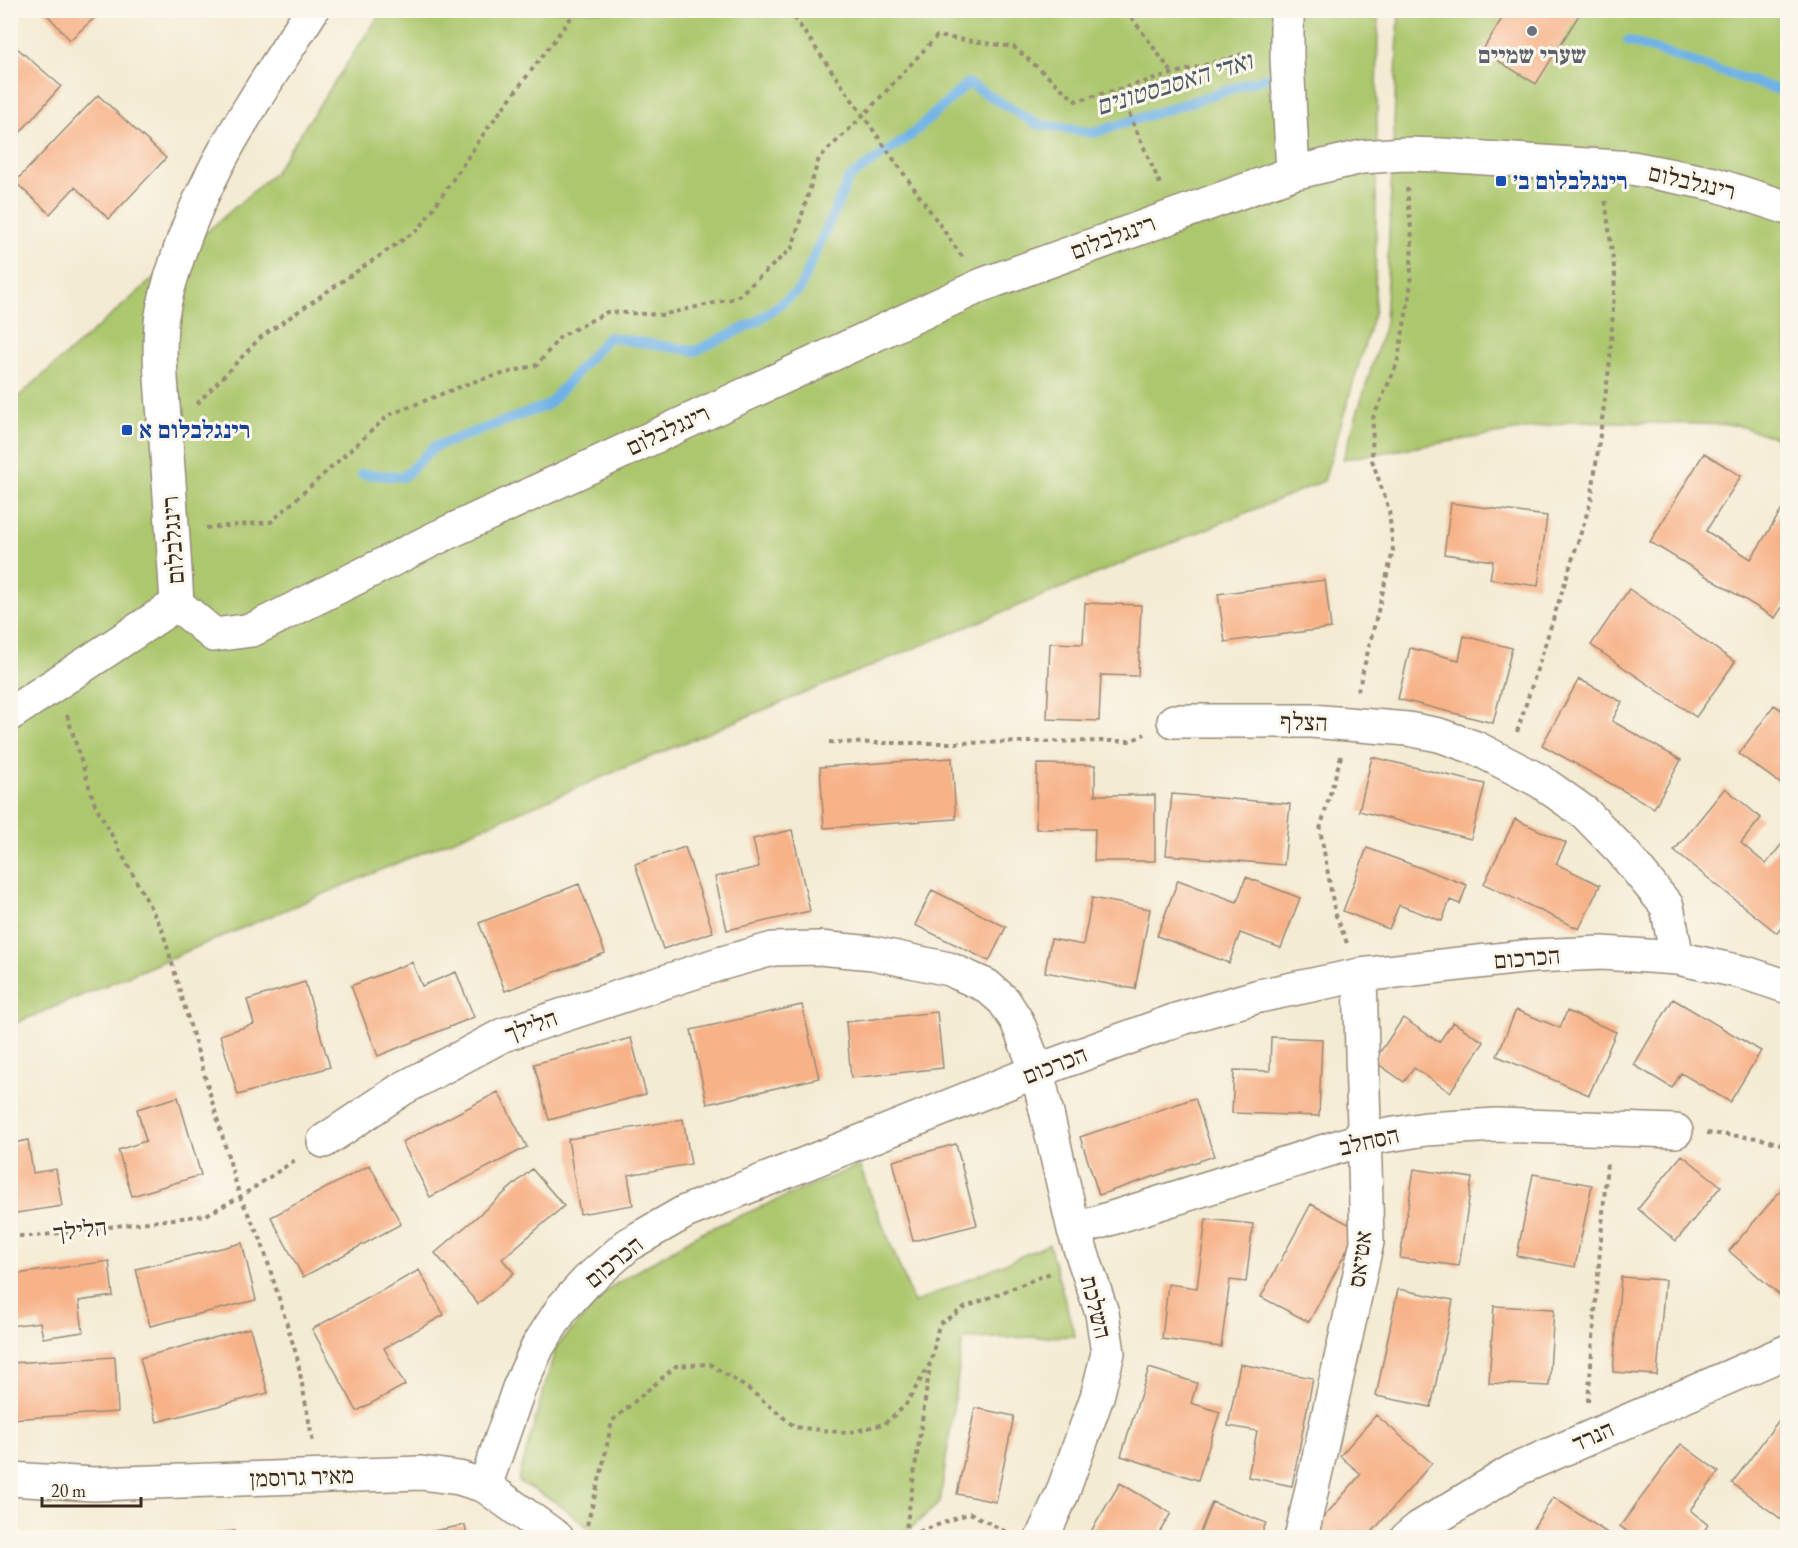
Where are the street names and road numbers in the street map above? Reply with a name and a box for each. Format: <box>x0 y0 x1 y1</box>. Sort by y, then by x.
street label: רינגלבלום <box>1646 156 1739 207</box>
street label: רינגלבלום <box>1066 207 1160 266</box>
street label: רינגלבלום <box>621 397 714 462</box>
street label: רינגלבלום <box>154 495 191 585</box>
street label: הצלף <box>1280 705 1328 738</box>
street label: הכרכום <box>1492 939 1561 976</box>
street label: הלילך <box>500 1002 562 1049</box>
street label: הכרכום <box>1018 1038 1091 1091</box>
street label: הסחלב <box>1336 1119 1402 1162</box>
street label: הלילך <box>51 1211 109 1248</box>
street label: הכרכום <box>578 1229 649 1295</box>
street label: אטיאס <box>1340 1229 1379 1289</box>
street label: השלכת <box>1074 1272 1119 1342</box>
street label: הנרד <box>1567 1413 1619 1458</box>
street label: מאיר גרוסמן <box>249 1459 355 1494</box>

